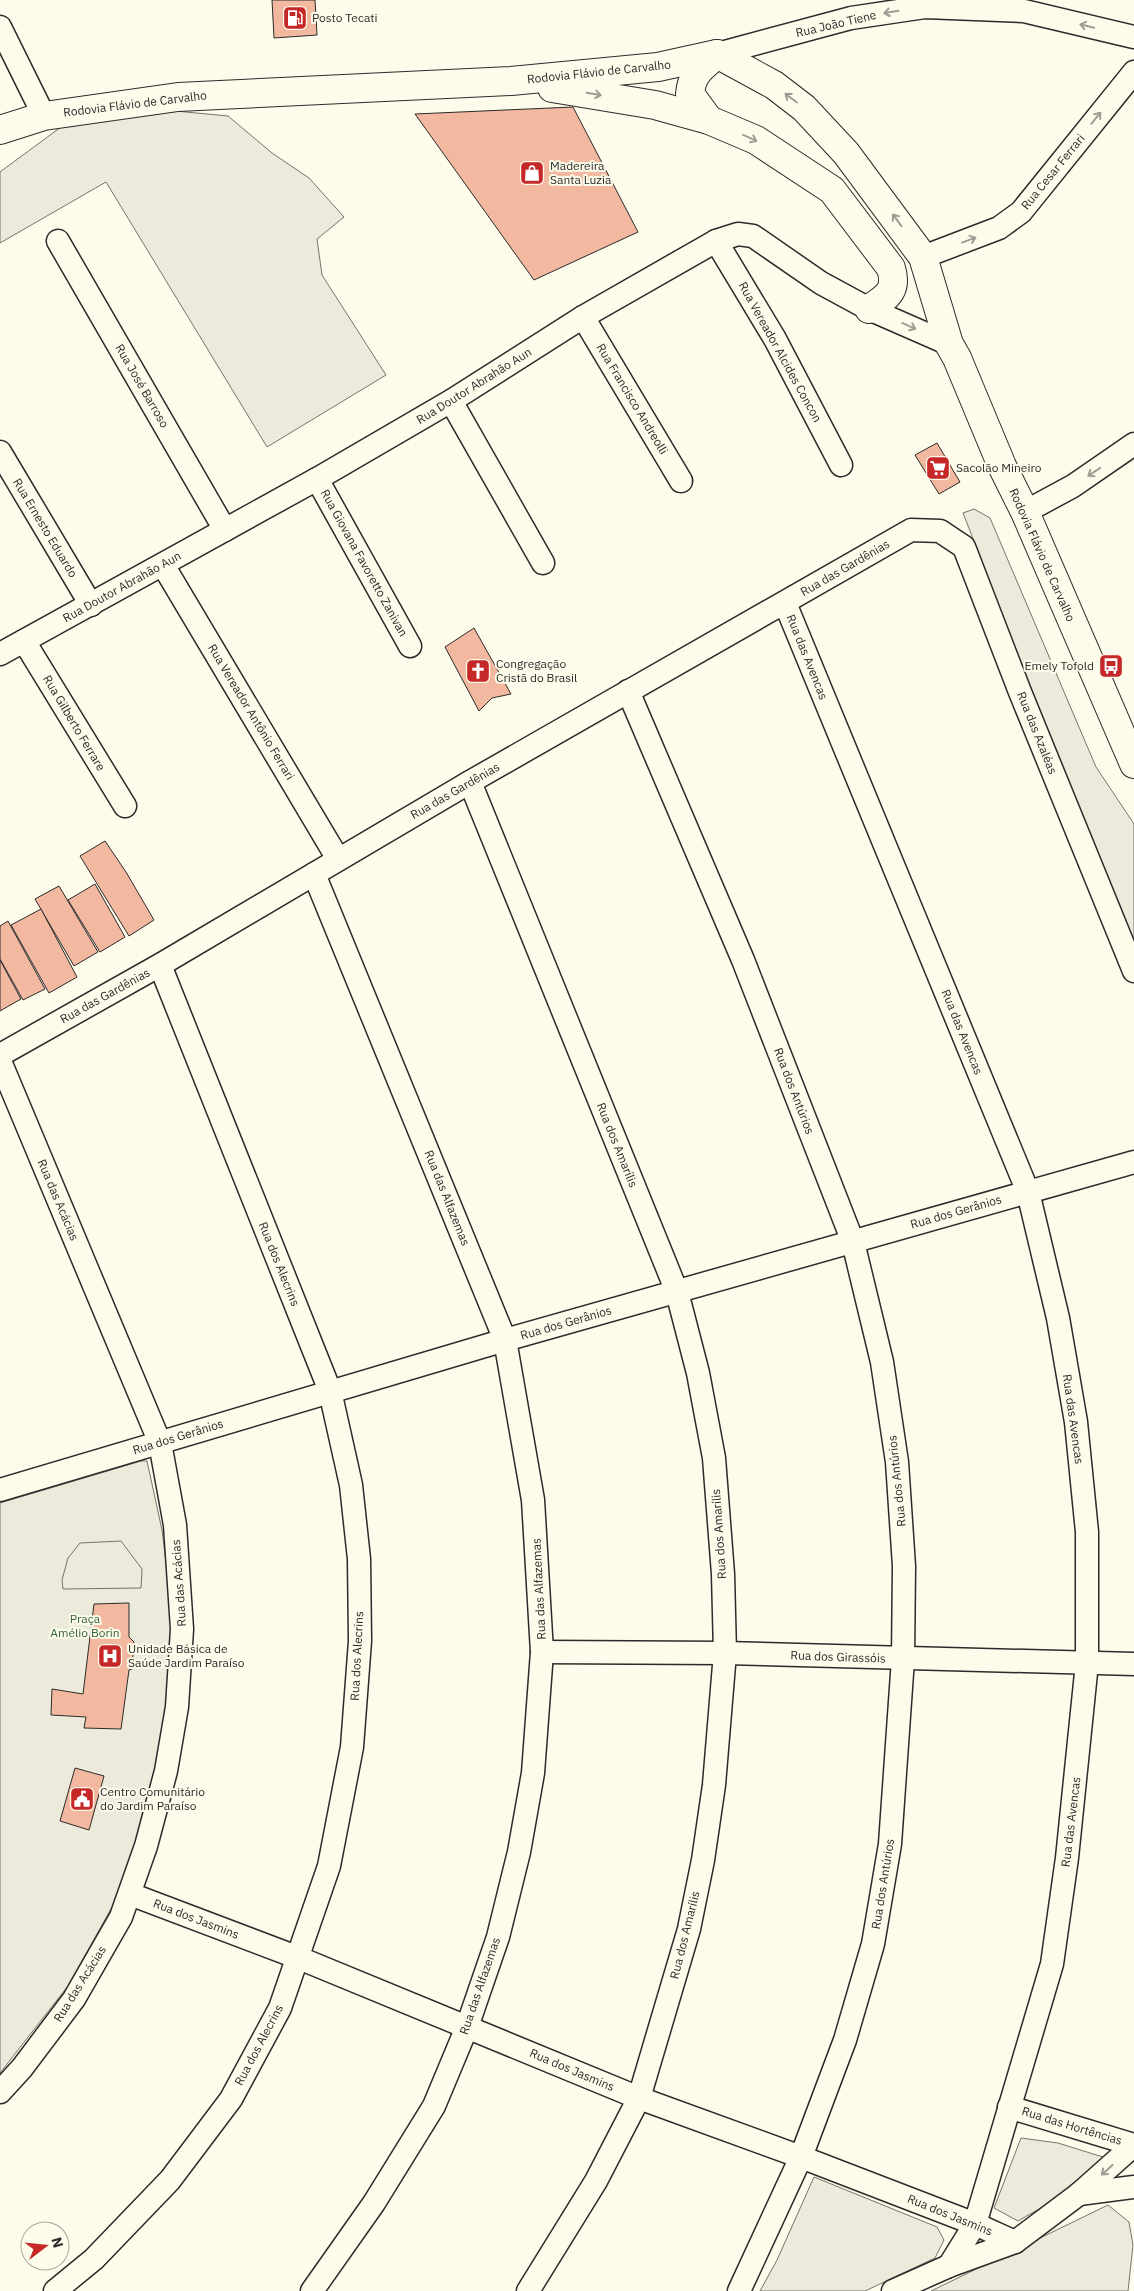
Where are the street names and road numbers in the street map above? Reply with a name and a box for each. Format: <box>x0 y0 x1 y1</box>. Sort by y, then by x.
street label: Rua João Tiene <box>794 7 878 40</box>
street label: Rodovia Flávio de Carvalho <box>526 56 672 87</box>
street label: Rodovia Flávio de Carvalho <box>62 87 208 120</box>
street label: Rua Cesar Ferrari <box>1018 131 1088 212</box>
street label: Rua Vereador Alcides Concon <box>736 279 825 425</box>
street label: Rua José Barroso <box>112 341 173 430</box>
street label: Rua Francisco Andreolli <box>593 341 672 457</box>
street label: Rua Doutor Abrahão Aun <box>413 344 534 427</box>
street label: Rua Ernesto Eduardo <box>10 475 81 580</box>
street label: Rodovia Flávio de Carvalho <box>1006 486 1079 624</box>
street label: Rua Giovana Favoretto Zanivan <box>318 487 411 639</box>
street label: Rua das Gardênias <box>797 536 892 599</box>
street label: Rua Doutor Abrahão Aun <box>60 548 184 625</box>
street label: Rua das Avencas <box>784 612 831 702</box>
street label: Rua Vereador Antônio Ferrari <box>205 641 298 782</box>
street label: Rua Gilberto Ferrare <box>40 672 109 774</box>
street label: Rua das Azaléas <box>1014 689 1061 776</box>
street label: Rua das Gardênias <box>407 759 502 822</box>
street label: Rua das Gardênias <box>57 965 152 1026</box>
street label: Rua das Avencas <box>939 987 986 1077</box>
street label: Rua dos Antúrios <box>771 1045 818 1136</box>
street label: Rua dos Amarílis <box>594 1100 641 1190</box>
street label: Rua das Alfazemas <box>421 1148 474 1248</box>
street label: Rua das Acácias <box>35 1157 82 1243</box>
street label: Rua dos Gerânios <box>909 1191 1003 1232</box>
street label: Rua dos Alecrins <box>256 1219 303 1308</box>
street label: Rua dos Gerânios <box>519 1302 613 1343</box>
street label: Rua das Avencas <box>1060 1373 1087 1465</box>
street label: Rua dos Gerânios <box>131 1416 225 1457</box>
street label: Rua dos Antúrios <box>884 1435 909 1527</box>
street label: Rua dos Amarílis <box>708 1488 729 1580</box>
street label: Rua das Alfazemas <box>528 1538 549 1640</box>
street label: Rua das Acácias <box>168 1539 189 1627</box>
street label: Rua dos Alecrins <box>347 1611 366 1701</box>
street label: Rua dos Girassóis <box>790 1647 886 1666</box>
street label: Rua das Avencas <box>1058 1776 1083 1868</box>
street label: Rua dos Antúrios <box>868 1837 897 1930</box>
street label: Rua dos Amarílis <box>666 1889 703 1980</box>
street label: Rua dos Jasmins <box>151 1895 241 1942</box>
street label: Rua das Alfazemas <box>456 1935 503 2036</box>
street label: Rua das Acácias <box>50 1943 109 2025</box>
street label: Rua dos Alecrins <box>231 2001 286 2088</box>
street label: Rua dos Jasmins <box>528 2045 617 2094</box>
street label: Rua das Hortências <box>1020 2103 1124 2148</box>
street label: Rua dos Jasmins <box>905 2191 995 2239</box>

